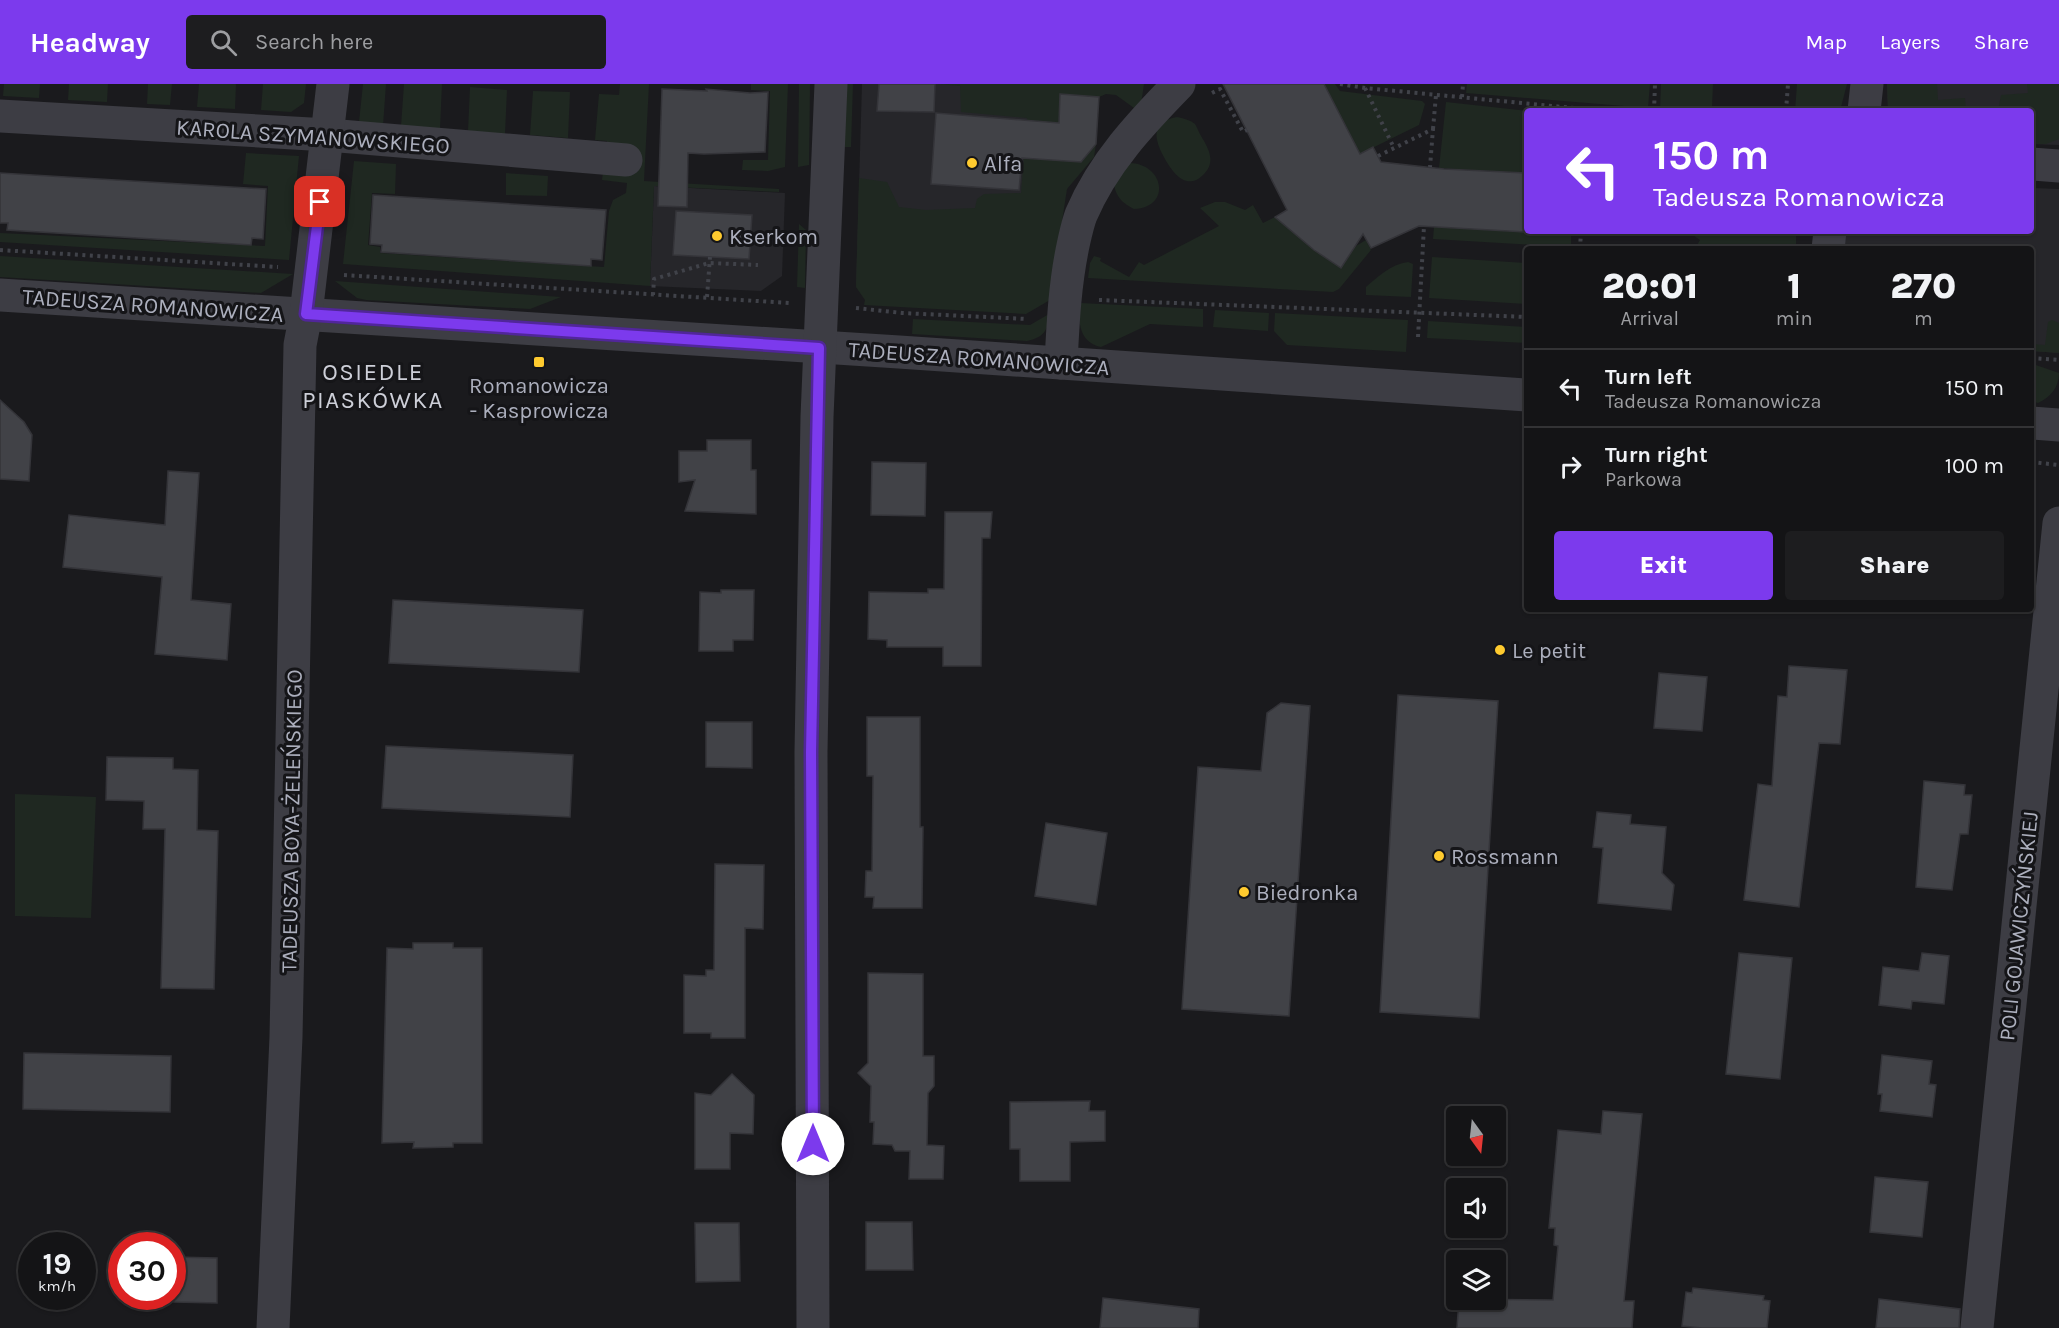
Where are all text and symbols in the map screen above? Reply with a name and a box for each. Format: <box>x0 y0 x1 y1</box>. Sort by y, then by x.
search box <box>186 15 606 69</box>
text: Headway <box>30 26 150 59</box>
icon: search <box>207 26 240 59</box>
text: Search here <box>255 29 373 55</box>
text: Map <box>1805 30 1847 54</box>
text: Layers <box>1880 30 1941 54</box>
text: Share <box>1974 30 2029 54</box>
street label: KAROLA SZYMANOWSKIEGO <box>175 114 450 160</box>
text: 150 m <box>1653 130 1769 180</box>
icon: left <box>1554 132 1632 210</box>
place label: Alfa <box>984 151 1022 177</box>
marker: Alfa <box>965 156 979 170</box>
pin <box>294 176 345 227</box>
text: Tadeusza Romanowicza <box>1653 181 1945 213</box>
icon: arrive <box>303 185 336 218</box>
place label: Kserkom <box>729 224 818 250</box>
marker: Kserkom <box>710 229 724 243</box>
text: 20:01 <box>1602 265 1698 307</box>
text: 1 <box>1787 265 1801 307</box>
text: 270 <box>1890 265 1956 307</box>
street label: TADEUSZA ROMANOWICZA <box>22 284 285 328</box>
text: Arrival <box>1621 307 1679 330</box>
text: min <box>1776 307 1813 330</box>
text: m <box>1914 307 1933 330</box>
street label: TADEUSZA ROMANOWICZA <box>848 337 1111 381</box>
marker: Romanowicza - Kasprowicza <box>532 355 546 369</box>
district label: OSIEDLE PIASKÓWKA <box>302 358 444 414</box>
text: Turn left <box>1605 364 1692 390</box>
icon: left <box>1554 372 1587 405</box>
place label: Romanowicza - Kasprowicza <box>469 373 609 424</box>
text: 150 m <box>1945 375 2004 401</box>
text: Tadeusza Romanowicza <box>1605 390 1821 413</box>
text: Turn right <box>1605 442 1708 468</box>
icon: right <box>1554 450 1587 483</box>
text: 100 m <box>1945 453 2004 479</box>
text: Parkowa <box>1605 468 1682 491</box>
button: Exit <box>1554 531 1773 600</box>
button: Share <box>1785 531 2004 600</box>
place label: Le petit <box>1512 638 1586 664</box>
marker: Le petit <box>1493 643 1507 657</box>
street label: TADEUSZA BOYA-ŻELEŃSKIEGO <box>275 669 308 973</box>
street label: POLI GOJAWICZYŃSKIEJ <box>1993 810 2044 1042</box>
place label: Rossmann <box>1451 844 1559 870</box>
marker: Rossmann <box>1432 849 1446 863</box>
place label: Biedronka <box>1256 880 1358 906</box>
marker: Biedronka <box>1237 885 1251 899</box>
north arrow <box>1446 1106 1506 1166</box>
map controls <box>1446 1106 1506 1310</box>
position arrow <box>781 1112 845 1176</box>
button: sound <box>1446 1178 1506 1238</box>
speed limit sign: 30 <box>108 1232 186 1310</box>
text: 19 <box>42 1246 71 1282</box>
button: layers <box>1446 1250 1506 1310</box>
text: km/h <box>38 1277 76 1295</box>

